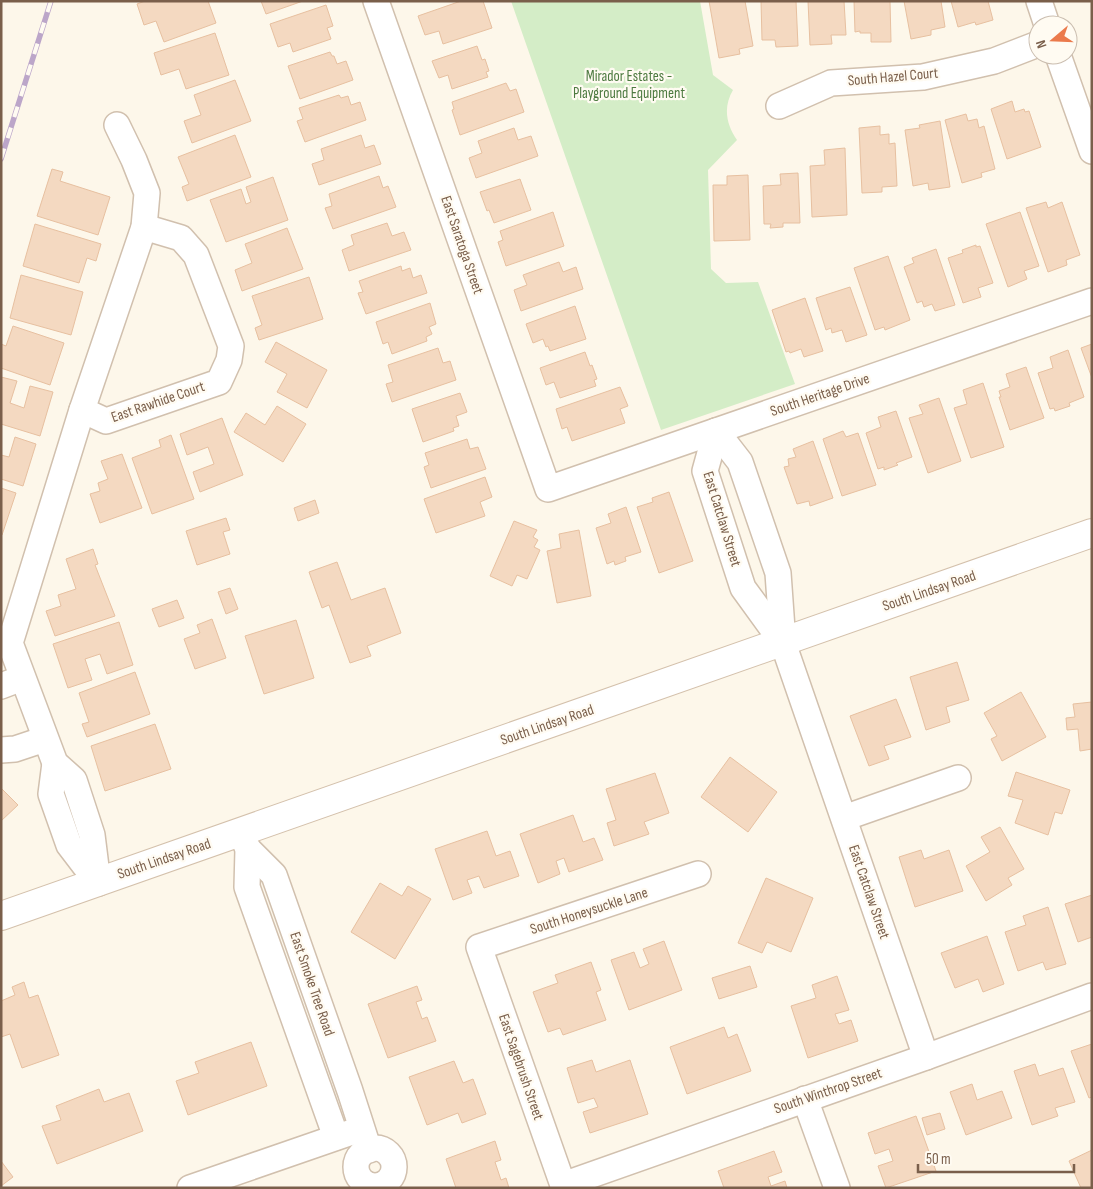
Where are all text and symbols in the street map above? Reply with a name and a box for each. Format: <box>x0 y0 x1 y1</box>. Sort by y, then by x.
north arrow <box>1028 15 1078 65</box>
text: N <box>1032 38 1050 50</box>
street label: South Hazel Court <box>847 64 939 90</box>
park label: Mirador Estates - Playground Equipment <box>573 67 686 103</box>
street label: East Saratoga Street <box>436 194 488 297</box>
street label: South Heritage Drive <box>768 369 872 421</box>
street label: East Rawhide Court <box>109 377 208 427</box>
street label: East Catclaw Street <box>699 469 746 569</box>
street label: South Lindsay Road <box>880 566 978 616</box>
street label: South Lindsay Road <box>498 700 596 750</box>
street label: South Lindsay Road <box>115 834 213 884</box>
street label: East Catclaw Street <box>844 842 894 942</box>
street label: South Honeysuckle Lane <box>528 883 650 939</box>
street label: East Smoke Tree Road <box>285 929 339 1039</box>
street label: East Sagebrush Street <box>494 1011 548 1123</box>
street label: South Winthrop Street <box>772 1064 885 1118</box>
scale bar <box>918 1142 1074 1174</box>
text: 50 m <box>926 1150 951 1169</box>

